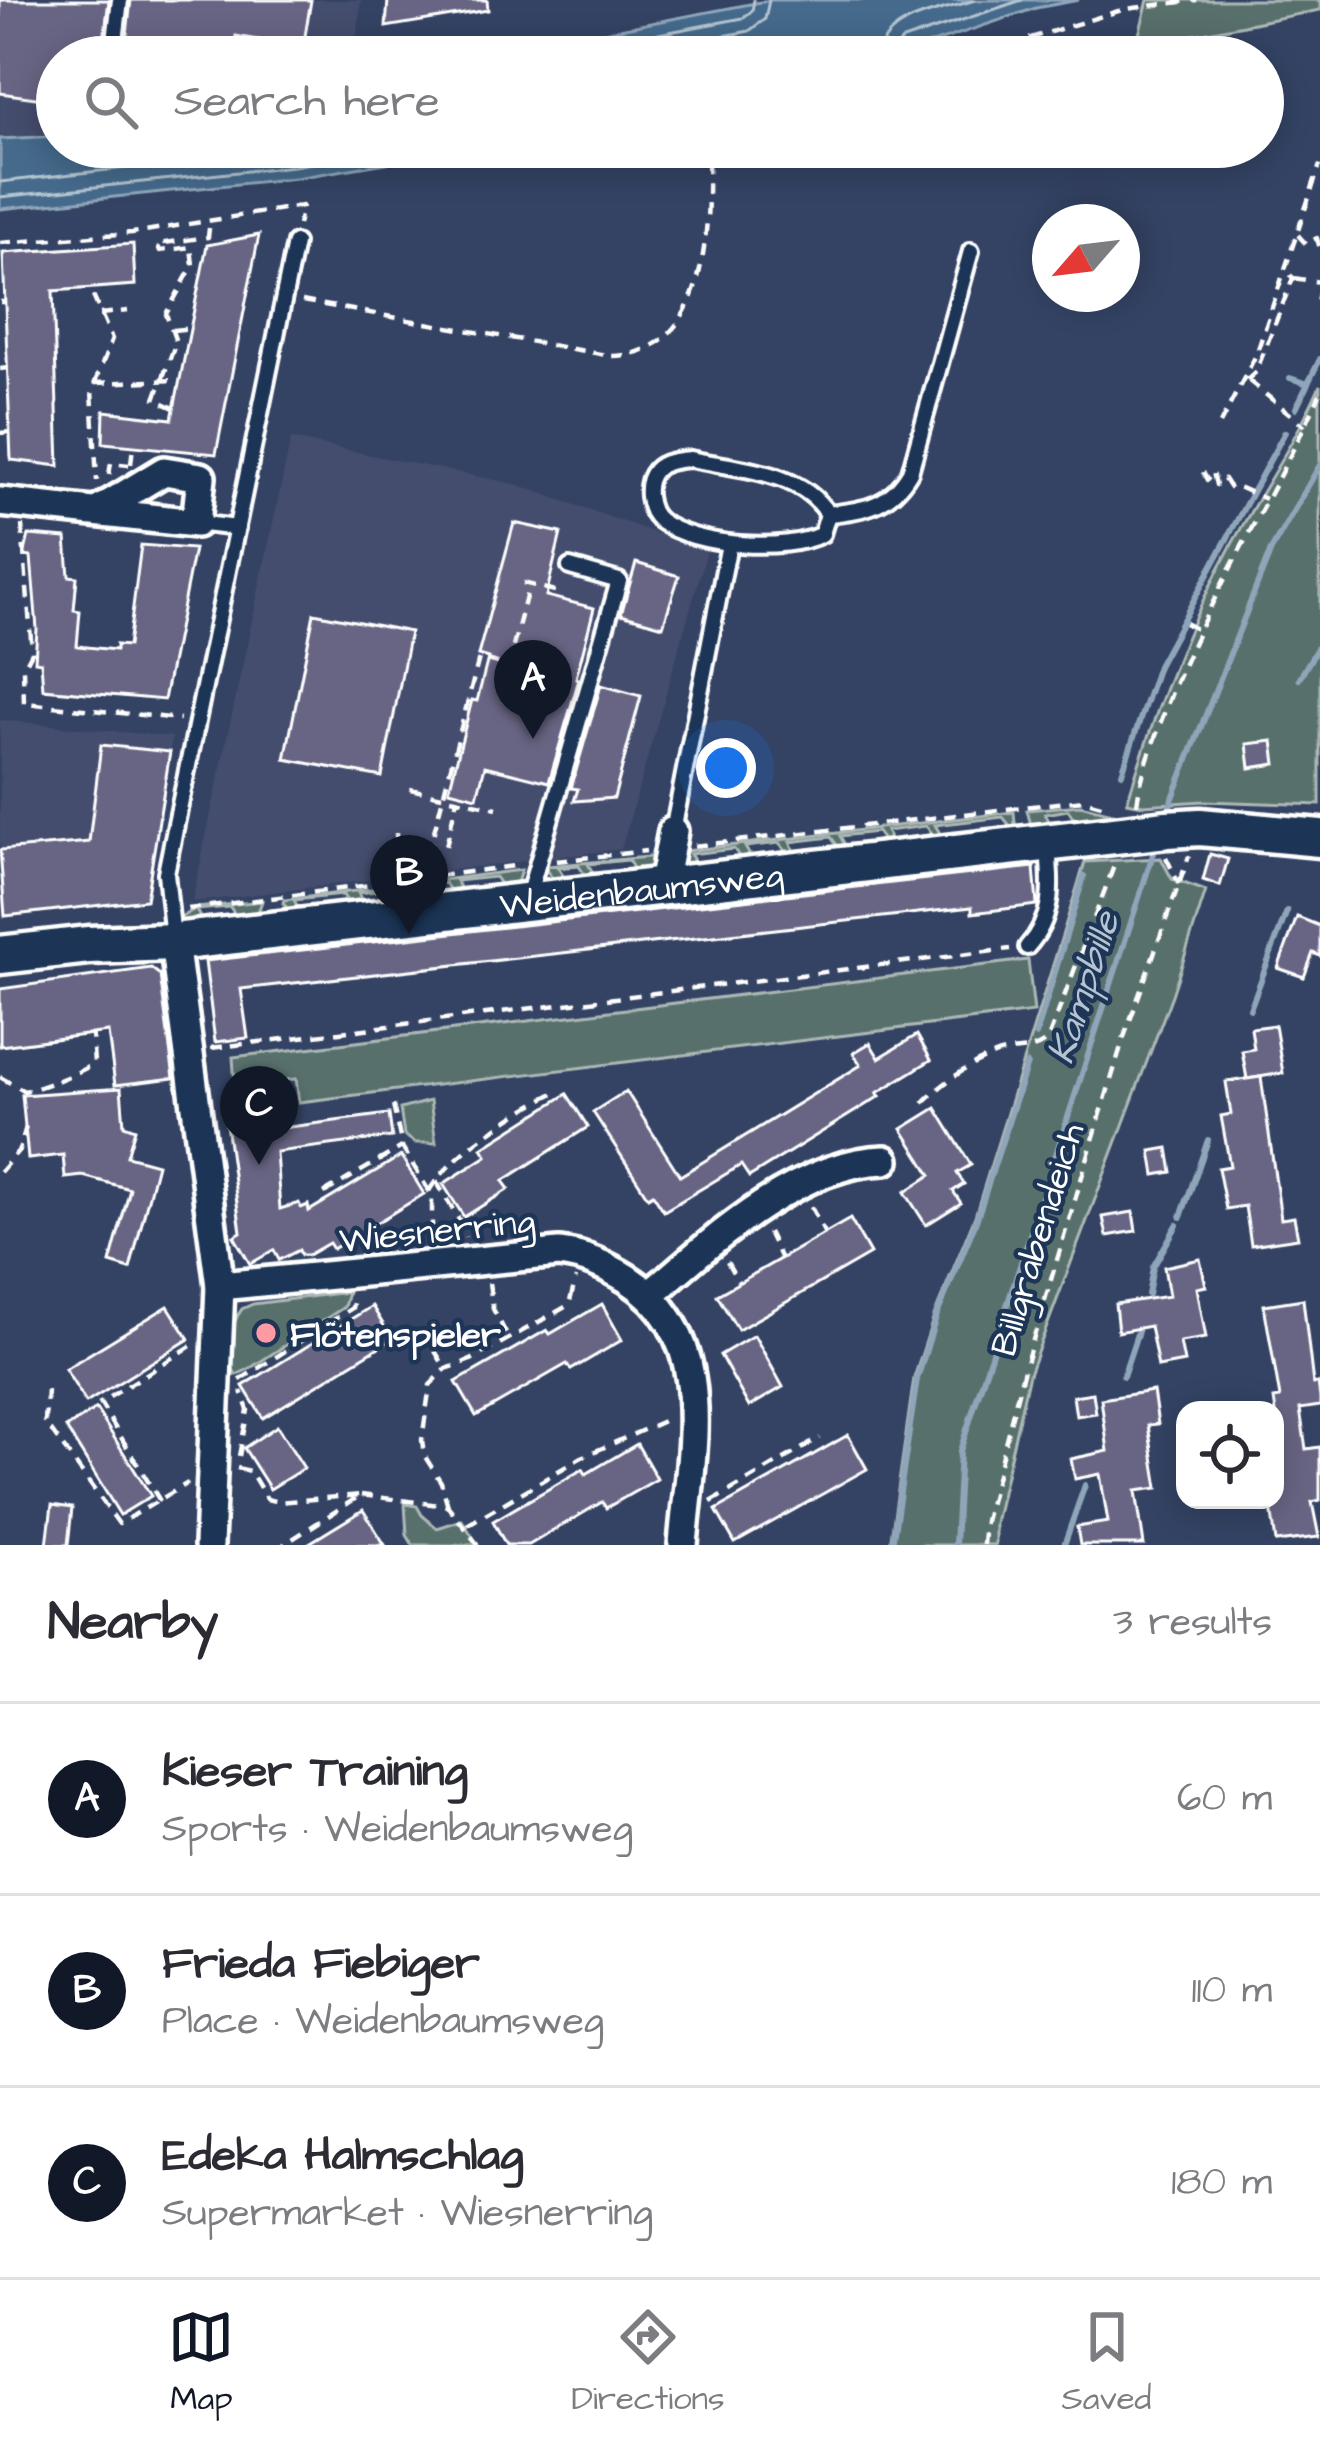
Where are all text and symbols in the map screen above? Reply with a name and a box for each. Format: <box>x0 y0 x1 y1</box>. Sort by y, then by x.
search box <box>36 36 1284 168</box>
icon: search <box>78 69 144 135</box>
text: Search here <box>174 71 440 133</box>
north arrow <box>1032 204 1140 312</box>
pin: A <box>494 640 572 739</box>
your location <box>696 738 756 798</box>
pin: B <box>370 835 448 934</box>
street label: Weidenbaumsweg <box>497 850 786 933</box>
water label: Kampbille <box>1035 903 1135 1071</box>
pin: C <box>220 1066 298 1165</box>
street label: Billgrabendeich <box>979 1117 1099 1363</box>
street label: Wiesnerring <box>337 1196 538 1268</box>
place label: Flötenspieler <box>290 1310 501 1361</box>
marker: Flötenspieler <box>253 1320 279 1346</box>
map controls <box>1176 1401 1284 1509</box>
button: locate <box>1176 1401 1284 1509</box>
text: Nearby <box>48 1588 218 1659</box>
text: 3 results <box>1113 1596 1272 1650</box>
text: Kieser Training <box>162 1741 468 1803</box>
text: A <box>75 1772 99 1826</box>
text: 60 m <box>1177 1772 1272 1826</box>
text: Sports · Weidenbaumsweg <box>162 1803 633 1857</box>
text: Frieda Fiebiger <box>162 1933 480 1995</box>
text: B <box>73 1964 101 2018</box>
text: 110 m <box>1191 1964 1272 2018</box>
text: Place · Weidenbaumsweg <box>162 1995 604 2049</box>
text: Edeka Halmschlag <box>162 2125 523 2187</box>
text: C <box>73 2156 101 2210</box>
text: 180 m <box>1171 2156 1272 2210</box>
text: Supermarket · Wiesnerring <box>162 2187 653 2241</box>
tab: Map <box>168 2304 234 2422</box>
tab: Directions <box>571 2304 725 2422</box>
tab: Saved <box>1062 2304 1152 2422</box>

